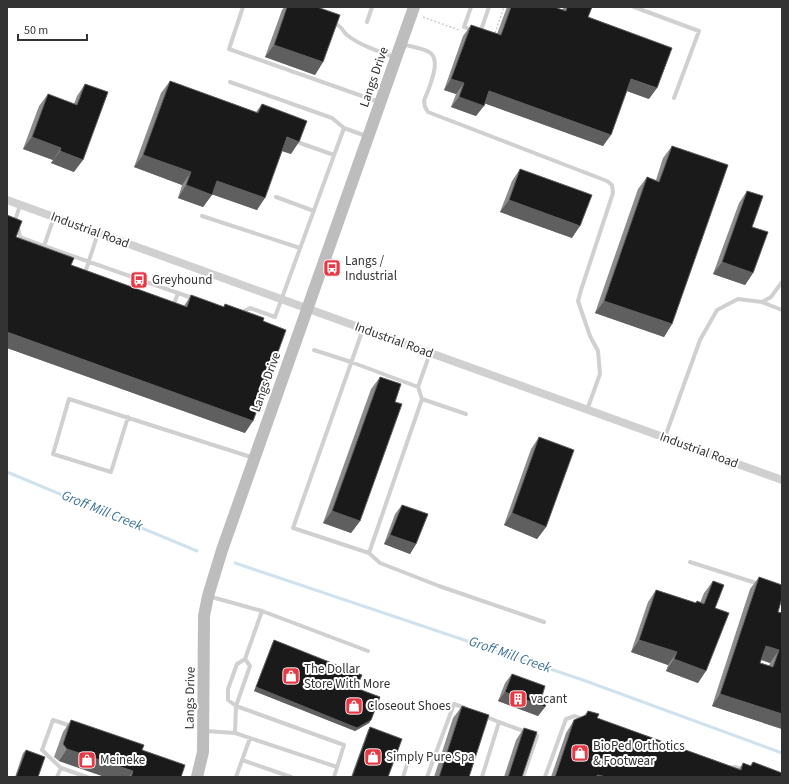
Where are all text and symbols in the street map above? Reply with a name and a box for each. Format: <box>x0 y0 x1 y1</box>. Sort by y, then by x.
scale bar <box>18 16 87 42</box>
text: 50 m <box>24 22 48 39</box>
street label: Langs Drive <box>355 44 393 110</box>
street label: Industrial Road <box>48 207 132 253</box>
place label: Langs / Industrial <box>345 252 397 285</box>
bus stop icon: Langs / Industrial <box>322 258 342 278</box>
bus stop icon: Greyhound <box>129 270 149 290</box>
place label: Greyhound <box>152 271 213 289</box>
street label: Industrial Road <box>352 317 436 363</box>
street label: Langs Drive <box>247 349 285 415</box>
street label: Industrial Road <box>657 427 741 473</box>
water label: Groff Mill Creek <box>58 486 146 536</box>
water label: Groff Mill Creek <box>466 632 554 679</box>
place label: The Dollar Store With More <box>304 660 390 693</box>
street label: Langs Drive <box>180 666 200 730</box>
shop icon: The Dollar Store With More <box>281 666 301 686</box>
building icon: vacant <box>508 689 528 709</box>
place label: vacant <box>531 690 568 708</box>
shop icon: Closeout Shoes <box>344 696 364 716</box>
place label: Closeout Shoes <box>367 697 451 715</box>
place label: BioPed Orthotics & Footwear <box>593 737 685 770</box>
shop icon: BioPed Orthotics & Footwear <box>570 743 590 763</box>
shop icon: Simply Pure Spa <box>363 747 383 767</box>
place label: Simply Pure Spa <box>386 748 475 766</box>
shop icon: Meineke <box>77 750 97 770</box>
place label: Meineke <box>100 751 145 769</box>

